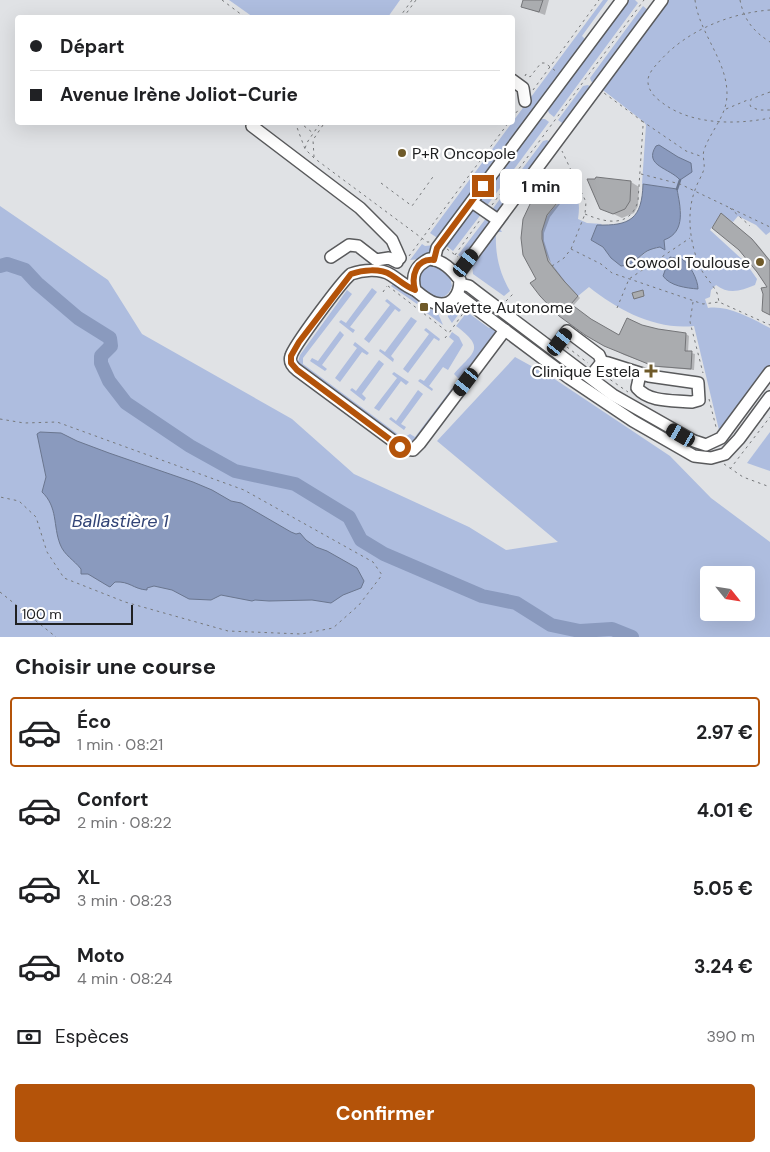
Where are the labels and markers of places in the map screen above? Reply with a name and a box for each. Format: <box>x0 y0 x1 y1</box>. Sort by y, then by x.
place label: P+R Oncopole <box>412 143 516 164</box>
marker: P+R Oncopole <box>396 147 408 159</box>
place label: Cowool Toulouse <box>625 252 750 273</box>
marker: Cowool Toulouse <box>754 256 766 268</box>
place label: Navette Autonome <box>434 297 573 318</box>
marker: Navette Autonome <box>418 301 430 313</box>
place label: Clinique Estela <box>531 361 640 382</box>
marker: Clinique Estela <box>644 364 658 378</box>

